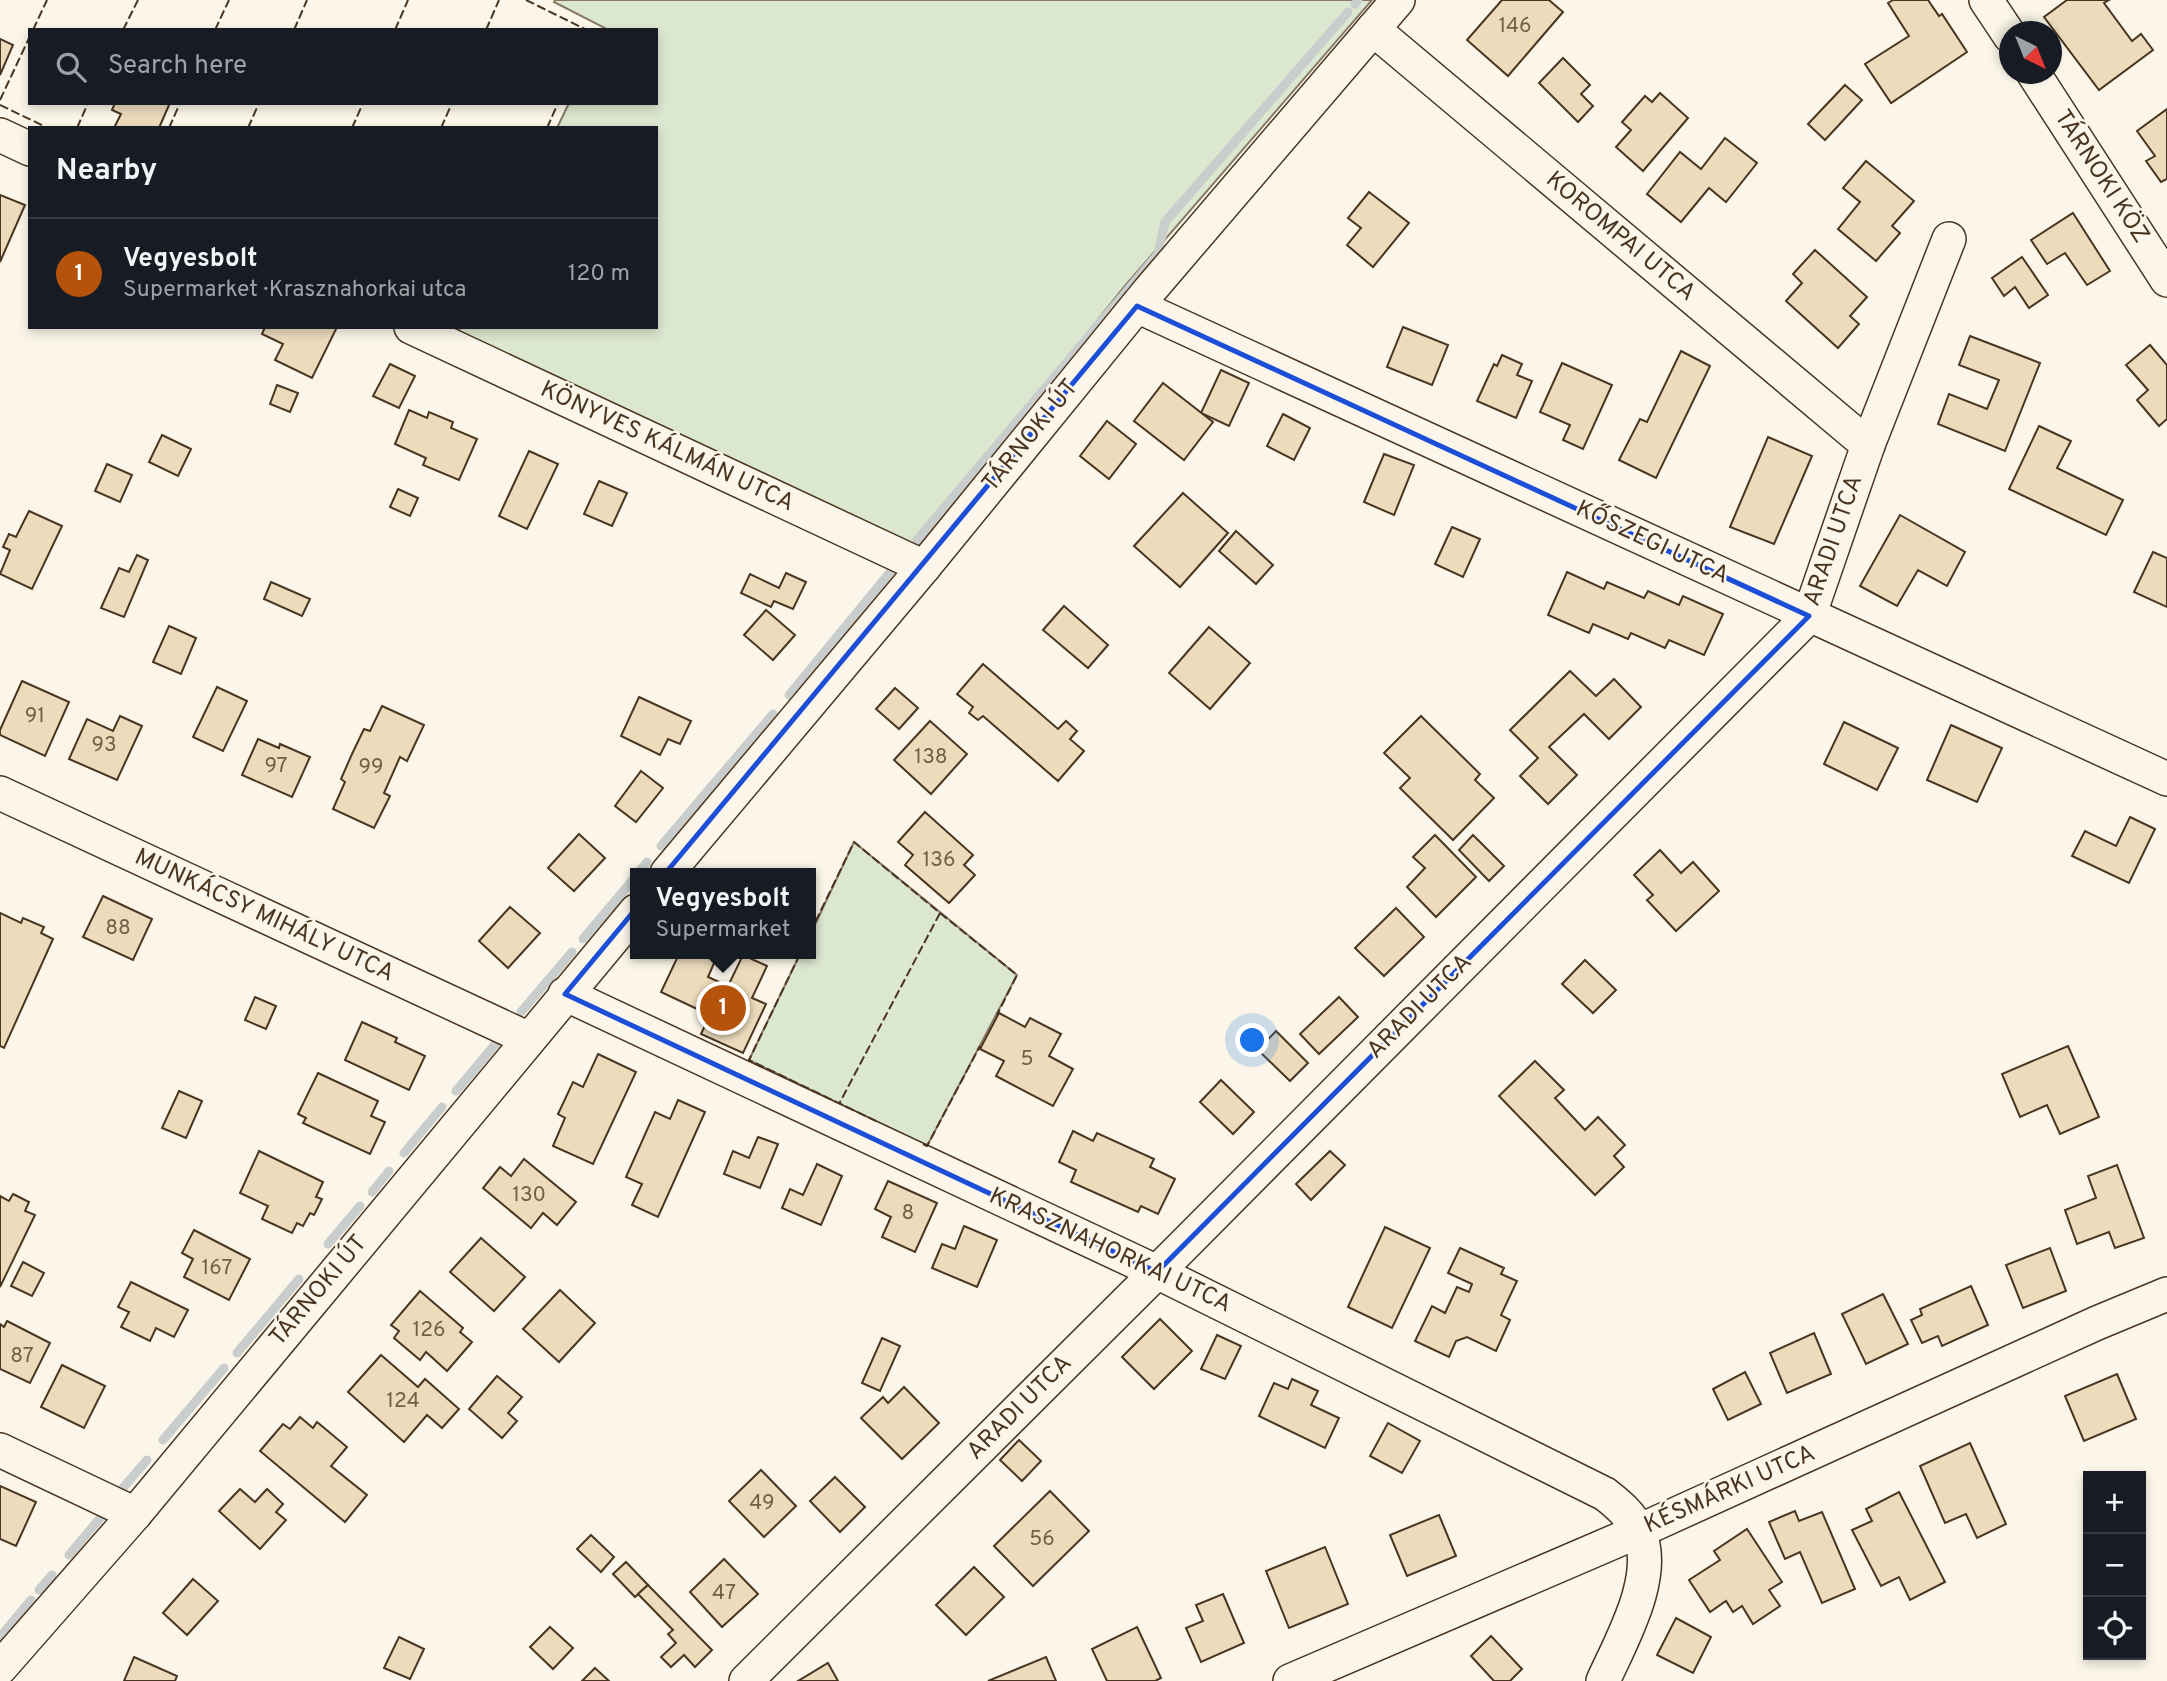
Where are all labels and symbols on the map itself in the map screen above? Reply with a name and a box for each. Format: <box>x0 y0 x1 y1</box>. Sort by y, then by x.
house number: 146 <box>1499 13 1532 40</box>
north arrow <box>1999 21 2062 84</box>
street label: TÁRNOKI KÖZ <box>2047 104 2157 249</box>
street label: KOROMPAI UTCA <box>1539 166 1701 308</box>
street label: TÁRNOKI ÚT <box>975 372 1085 498</box>
street label: KÖNYVES KÁLMÁN UTCA <box>535 373 800 519</box>
street label: ARADI UTCA <box>1798 472 1870 610</box>
street label: KŐSZEGI UTCA <box>1571 493 1734 592</box>
house number: 91 <box>25 703 45 730</box>
house number: 93 <box>91 732 117 759</box>
house number: 138 <box>914 744 948 771</box>
house number: 97 <box>265 753 287 780</box>
house number: 99 <box>358 754 384 781</box>
street label: MUNKÁCSY MIHÁLY UTCA <box>129 841 399 989</box>
house number: 136 <box>922 847 956 874</box>
house number: 88 <box>105 915 131 942</box>
street label: ARADI UTCA <box>1361 948 1479 1066</box>
pin: 1 <box>700 982 746 1034</box>
your location <box>1235 1023 1269 1057</box>
house number: 5 <box>1020 1046 1034 1073</box>
house number: 130 <box>512 1182 546 1209</box>
street label: KRASZNAHORKAI UTCA <box>984 1182 1236 1320</box>
house number: 8 <box>902 1200 914 1227</box>
street label: TÁRNOKI ÚT <box>262 1228 374 1353</box>
house number: 167 <box>202 1255 232 1282</box>
house number: 126 <box>412 1317 446 1344</box>
house number: 87 <box>10 1343 34 1370</box>
street label: ARADI UTCA <box>961 1349 1079 1467</box>
house number: 124 <box>386 1388 420 1415</box>
street label: KÉSMÁRKI UTCA <box>1639 1437 1820 1541</box>
house number: 49 <box>749 1490 775 1517</box>
house number: 56 <box>1029 1526 1055 1553</box>
house number: 47 <box>712 1580 736 1607</box>

